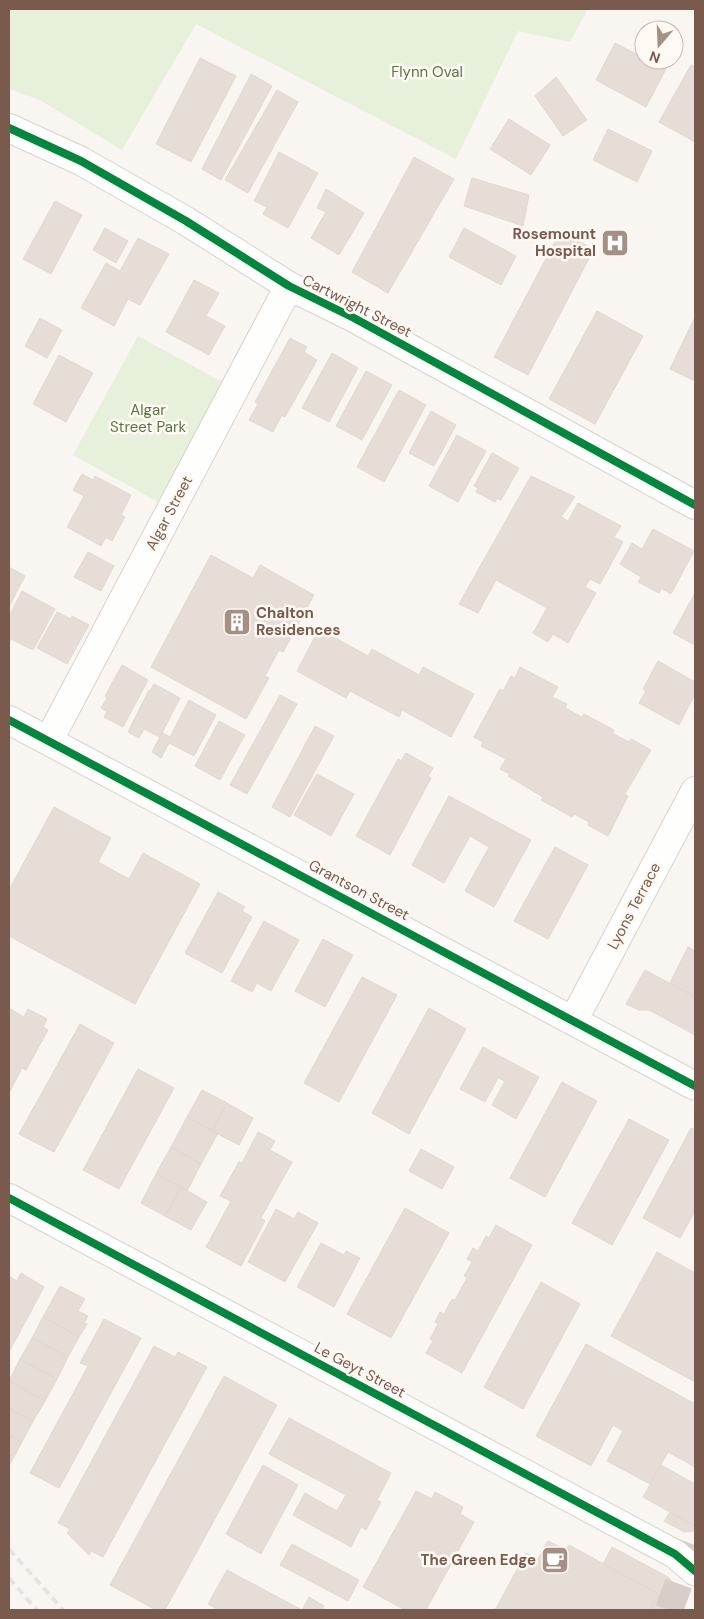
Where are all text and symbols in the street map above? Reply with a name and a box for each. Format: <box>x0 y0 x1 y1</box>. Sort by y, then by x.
north arrow <box>634 20 684 70</box>
text: N <box>647 47 663 67</box>
park label: Flynn Oval <box>391 62 463 82</box>
place label: Rosemount Hospital <box>513 224 596 261</box>
hospital icon: Rosemount Hospital <box>600 228 630 258</box>
street label: Cartwright Street <box>299 270 415 342</box>
park label: Algar Street Park <box>110 400 186 437</box>
street label: Algar Street <box>141 472 197 554</box>
place label: Chalton Residences <box>256 603 340 640</box>
building icon: Chalton Residences <box>222 607 252 637</box>
street label: Grantson Street <box>305 855 413 925</box>
street label: Lyons Terrace <box>603 859 665 953</box>
street label: Le Geyt Street <box>311 1338 409 1402</box>
cafe icon: The Green Edge <box>540 1545 570 1575</box>
place label: The Green Edge <box>420 1550 536 1570</box>

